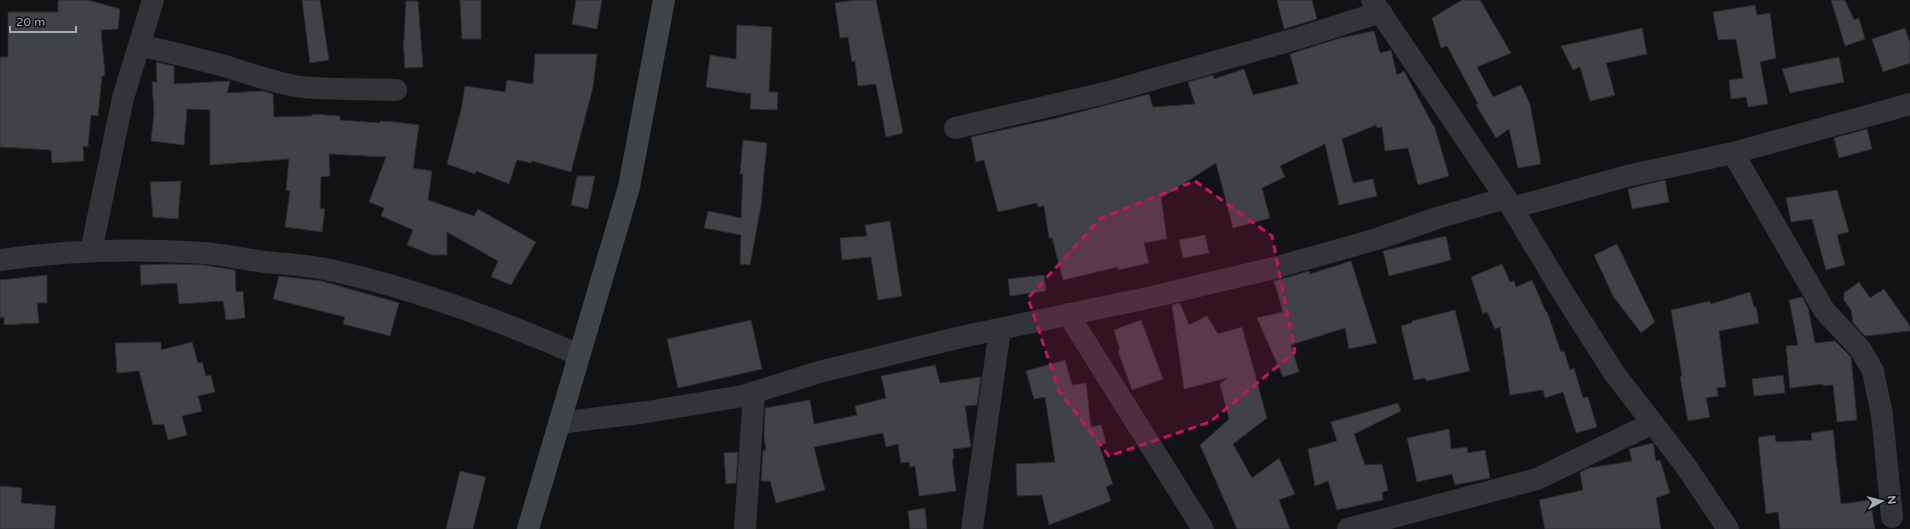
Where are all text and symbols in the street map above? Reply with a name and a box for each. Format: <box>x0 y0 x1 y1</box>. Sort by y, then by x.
scale bar <box>10 8 76 34</box>
text: 20 m <box>16 15 45 29</box>
north arrow <box>1862 481 1902 521</box>
text: N <box>1884 495 1898 505</box>

